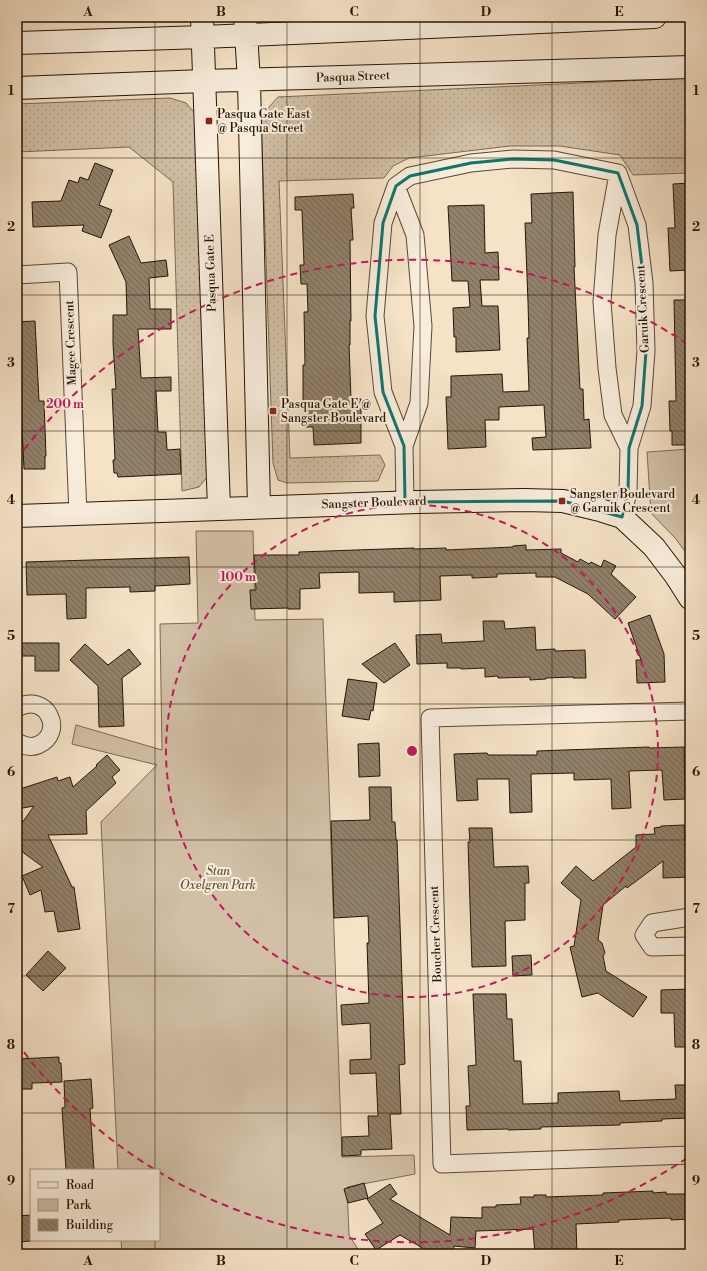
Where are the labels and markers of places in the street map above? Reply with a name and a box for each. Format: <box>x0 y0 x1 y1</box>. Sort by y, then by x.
place label: Pasqua Gate East @ Pasqua Street <box>217 107 311 136</box>
marker: Pasqua Gate East @ Pasqua Street <box>204 116 214 126</box>
place label: Pasqua Gate E @ Sangster Boulevard <box>281 397 386 426</box>
marker: Pasqua Gate E @ Sangster Boulevard <box>268 406 278 416</box>
place label: Sangster Boulevard @ Garuik Crescent <box>570 487 675 516</box>
marker: Sangster Boulevard @ Garuik Crescent <box>557 496 567 506</box>
centre of rings <box>405 744 419 758</box>

